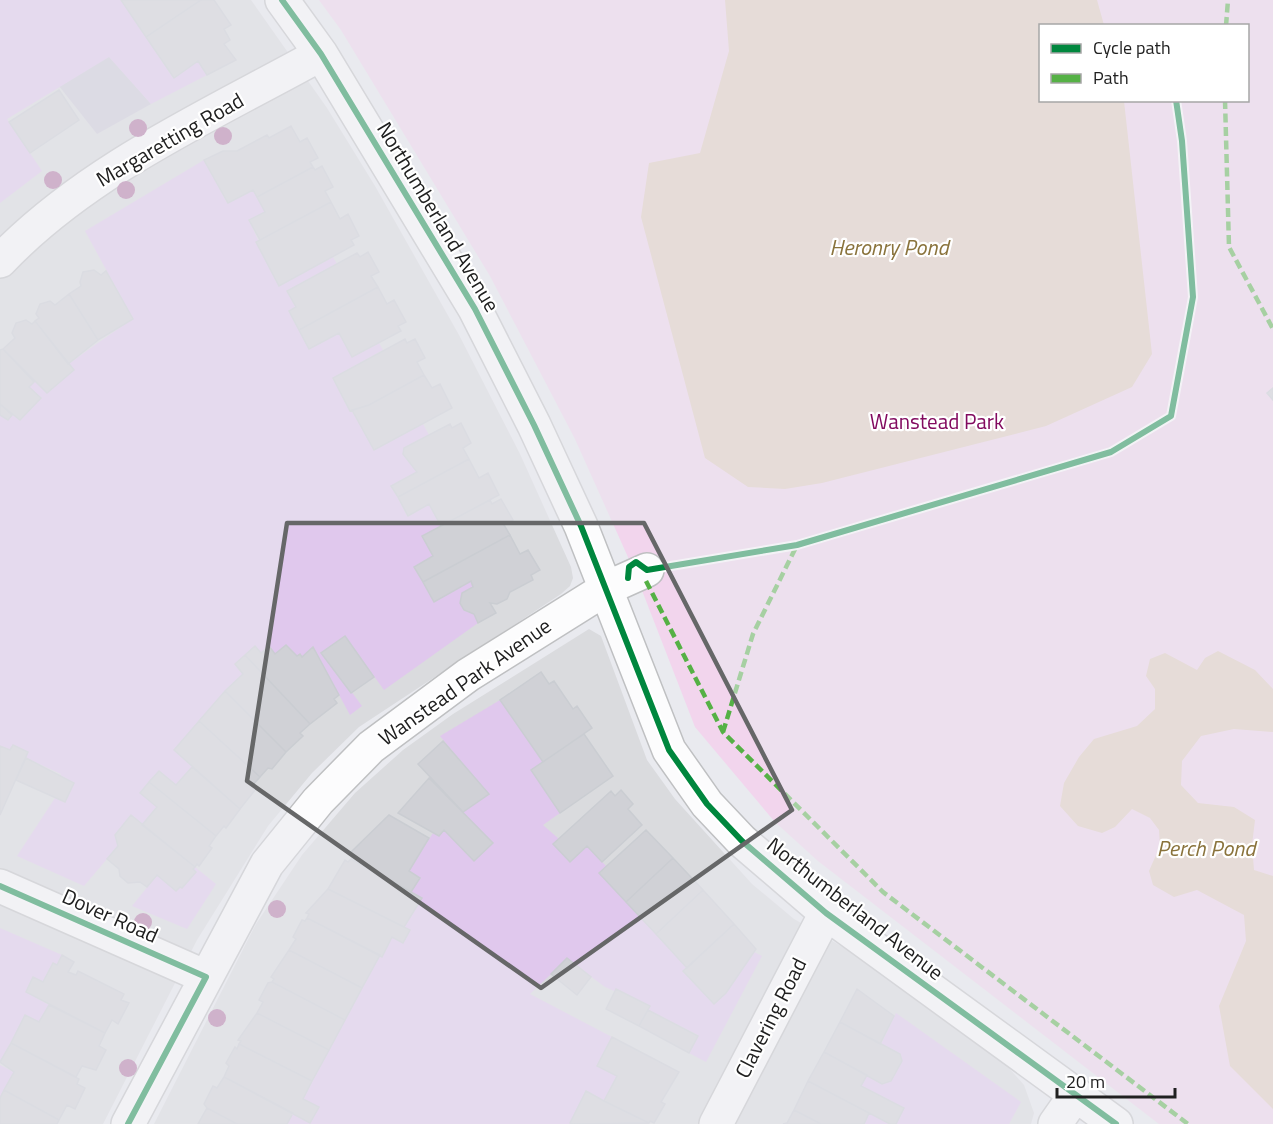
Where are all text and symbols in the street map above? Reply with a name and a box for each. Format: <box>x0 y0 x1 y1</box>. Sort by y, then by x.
legend <box>1039 24 1249 102</box>
text: Cycle path <box>1093 34 1171 61</box>
text: Path <box>1093 64 1129 91</box>
street label: Margaretting Road <box>90 84 249 194</box>
street label: Northumberland Avenue <box>369 115 508 318</box>
water label: Heronry Pond <box>830 230 951 264</box>
park label: Wanstead Park <box>870 405 1004 437</box>
street label: Wanstead Park Avenue <box>371 609 557 753</box>
street label: Northumberland Avenue <box>760 829 951 988</box>
water label: Perch Pond <box>1157 831 1258 865</box>
street label: Dover Road <box>57 880 164 951</box>
street label: Clavering Road <box>726 952 814 1083</box>
scale bar <box>1057 1061 1176 1099</box>
text: 20 m <box>1066 1068 1105 1095</box>

